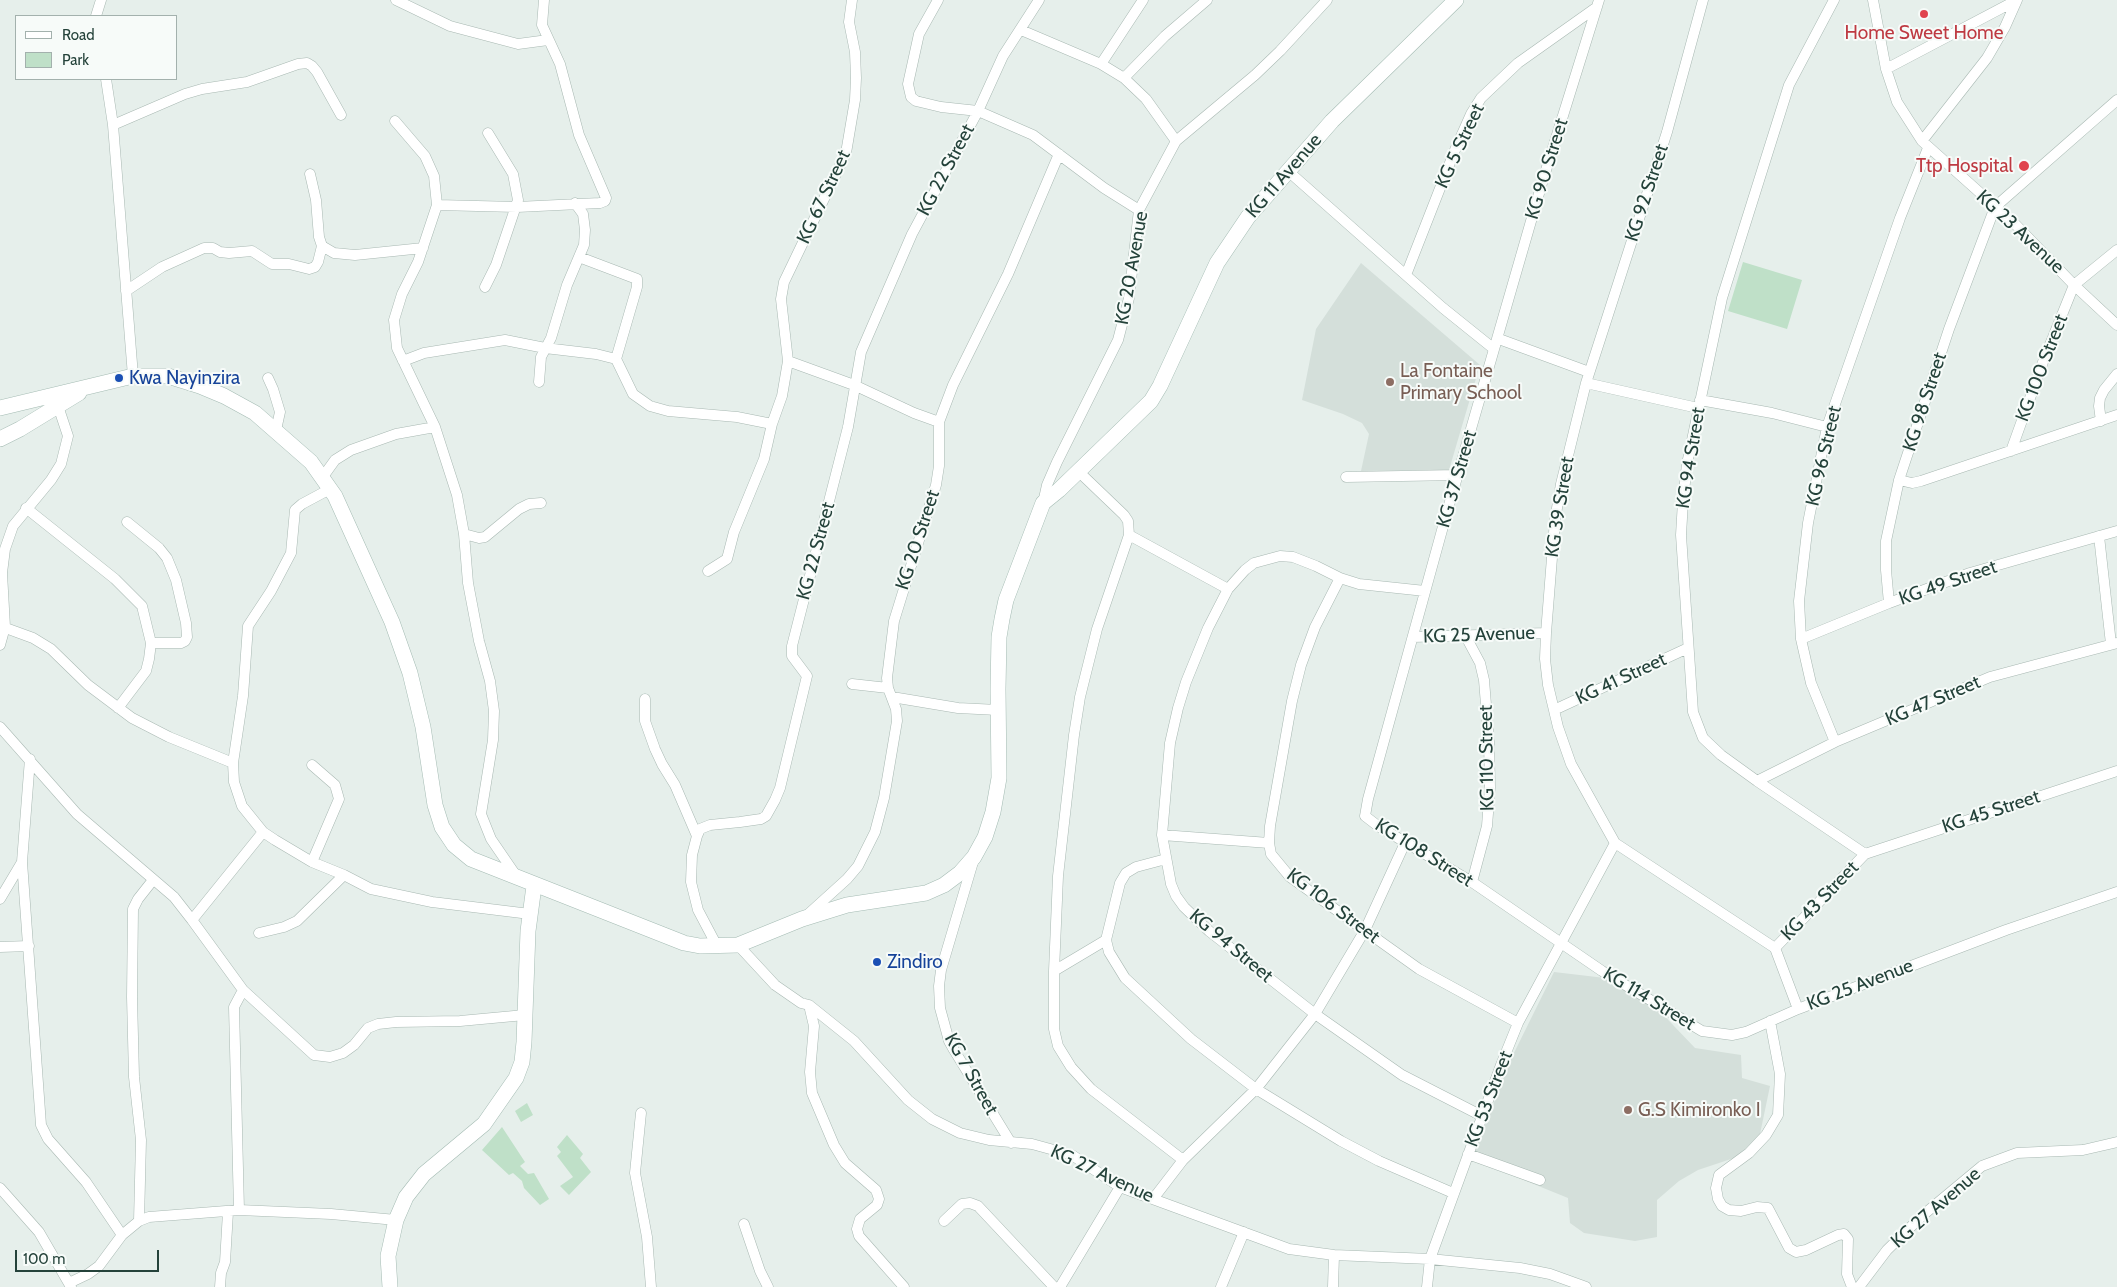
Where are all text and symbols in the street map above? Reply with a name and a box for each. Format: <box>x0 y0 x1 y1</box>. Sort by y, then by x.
marker: Home Sweet Home <box>1918 8 1930 20</box>
legend <box>15 15 178 80</box>
place label: Home Sweet Home <box>1845 22 2003 44</box>
text: Road <box>62 26 95 44</box>
text: Park <box>62 51 89 69</box>
street label: KG 5 Street <box>1431 100 1489 192</box>
street label: KG 90 Street <box>1521 116 1573 222</box>
street label: KG 22 Street <box>912 120 980 220</box>
street label: KG 11 Avenue <box>1241 129 1327 223</box>
street label: KG 92 Street <box>1621 141 1673 245</box>
street label: KG 67 Street <box>792 147 856 247</box>
place label: Ttp Hospital <box>1916 155 2013 177</box>
marker: Ttp Hospital <box>2017 159 2031 173</box>
street label: KG 23 Avenue <box>1971 185 2069 279</box>
street label: KG 20 Avenue <box>1111 209 1153 327</box>
street label: KG 100 Street <box>2011 311 2073 425</box>
street label: KG 98 Street <box>1898 350 1952 454</box>
place label: La Fontaine Primary School <box>1400 360 1522 404</box>
place label: Kwa Nayinzira <box>129 367 240 389</box>
marker: Kwa Nayinzira <box>113 372 125 384</box>
marker: La Fontaine Primary School <box>1384 376 1396 388</box>
street label: KG 96 Street <box>1801 404 1847 508</box>
street label: KG 94 Street <box>1672 406 1710 510</box>
street label: KG 37 Street <box>1432 428 1482 530</box>
street label: KG 39 Street <box>1541 455 1579 559</box>
street label: KG 20 Street <box>891 487 945 593</box>
street label: KG 22 Street <box>792 500 840 602</box>
street label: KG 49 Street <box>1896 556 2000 610</box>
street label: KG 25 Avenue <box>1423 622 1535 648</box>
street label: KG 41 Street <box>1572 648 1670 710</box>
street label: KG 47 Street <box>1882 671 1984 731</box>
street label: KG 110 Street <box>1475 705 1499 811</box>
street label: KG 45 Street <box>1939 785 2043 839</box>
street label: KG 108 Street <box>1371 814 1477 892</box>
street label: KG 43 Street <box>1777 857 1863 945</box>
street label: KG 106 Street <box>1282 864 1384 948</box>
street label: KG 94 Street <box>1185 904 1277 988</box>
place label: Zindiro <box>887 951 943 973</box>
street label: KG 25 Avenue <box>1804 954 1916 1016</box>
marker: Zindiro <box>871 956 883 968</box>
street label: KG 114 Street <box>1599 963 1699 1035</box>
street label: KG 7 Street <box>939 1029 1003 1119</box>
street label: KG 53 Street <box>1460 1048 1518 1150</box>
place label: G.S Kimironko I <box>1638 1099 1761 1121</box>
marker: G.S Kimironko I <box>1622 1104 1634 1116</box>
street label: KG 27 Avenue <box>1047 1140 1157 1208</box>
street label: KG 27 Avenue <box>1887 1163 1985 1253</box>
scale bar <box>18 1240 161 1272</box>
text: 100 m <box>23 1250 65 1268</box>

